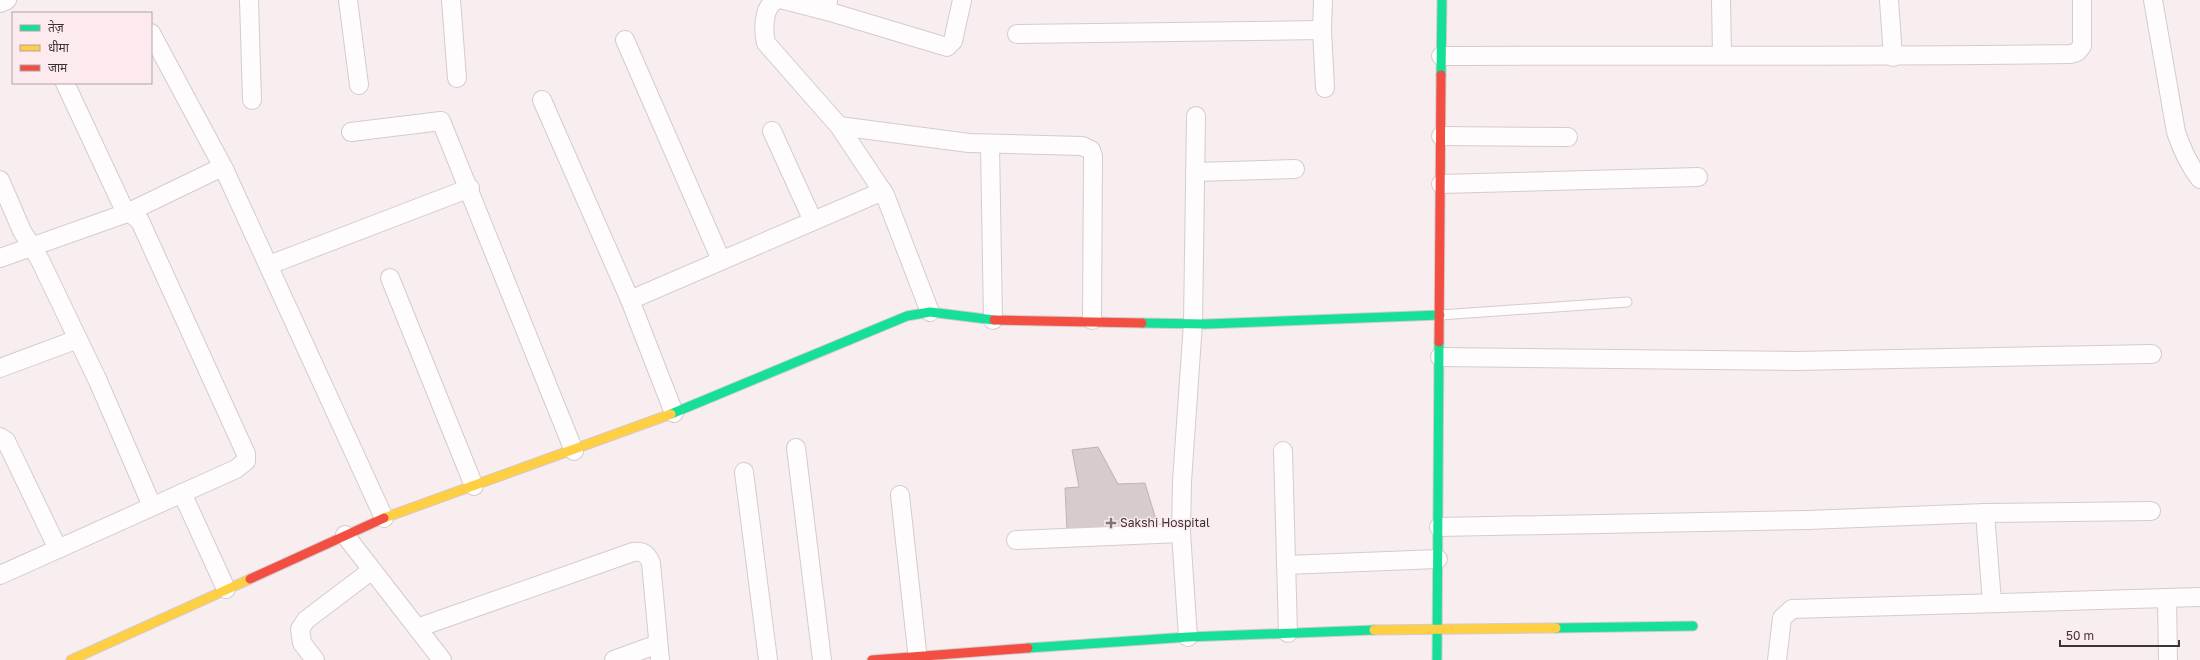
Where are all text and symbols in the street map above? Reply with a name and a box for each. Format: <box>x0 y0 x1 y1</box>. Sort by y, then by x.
legend <box>12 12 152 84</box>
text: तेज़ <box>48 20 65 35</box>
text: धीमा <box>48 40 70 55</box>
text: जाम <box>48 60 68 75</box>
place label: Sakshi Hospital <box>1120 515 1210 530</box>
marker: Sakshi Hospital <box>1105 517 1117 529</box>
scale bar <box>2060 622 2179 648</box>
text: 50 m <box>2066 628 2094 643</box>

